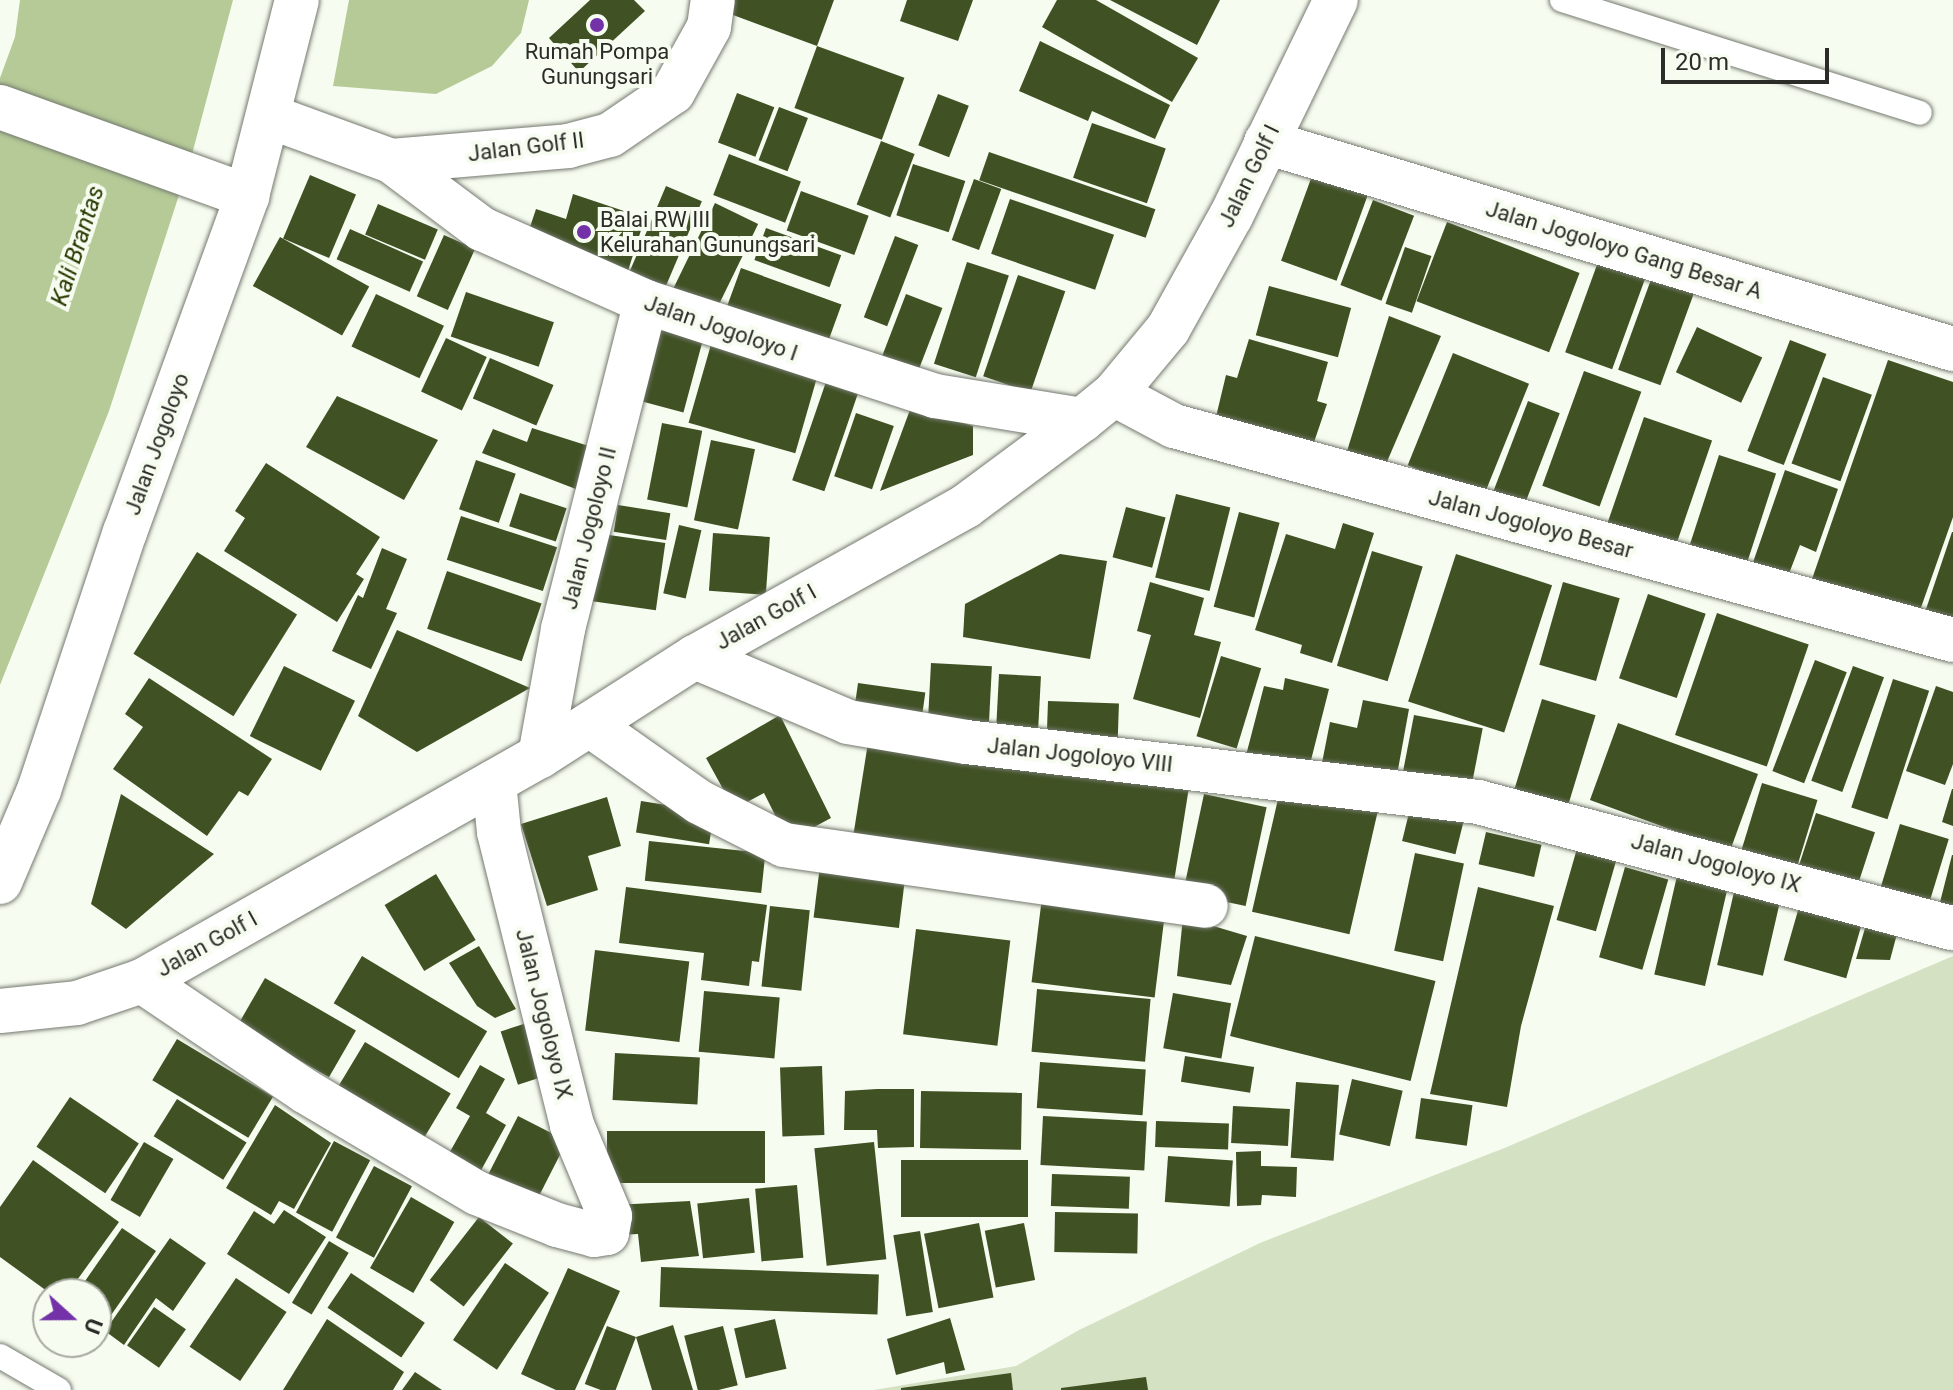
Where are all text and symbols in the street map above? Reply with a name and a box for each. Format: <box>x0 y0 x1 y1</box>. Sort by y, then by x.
marker: Rumah Pompa Gunungsari <box>588 16 606 34</box>
scale bar <box>1665 32 1833 82</box>
place label: Rumah Pompa Gunungsari <box>525 38 669 90</box>
text: 20 m <box>1675 48 1729 76</box>
street label: Jalan Golf I <box>1213 120 1285 232</box>
street label: Jalan Golf II <box>466 127 586 167</box>
water label: Kali Brantas <box>45 182 111 310</box>
street label: Jalan Jogoloyo Gang Besar A <box>1483 195 1765 305</box>
place label: Balai RW III Kelurahan Gunungsari <box>600 206 815 258</box>
marker: Balai RW III Kelurahan Gunungsari <box>575 223 593 241</box>
street label: Jalan Jogoloyo I <box>641 289 801 367</box>
street label: Jalan Jogoloyo <box>119 369 195 519</box>
street label: Jalan Jogoloyo II <box>556 444 622 612</box>
street label: Jalan Jogoloyo Besar <box>1426 484 1636 564</box>
street label: Jalan Golf I <box>711 579 821 655</box>
street label: Jalan Jogoloyo VIII <box>986 732 1174 778</box>
street label: Jalan Jogoloyo IX <box>1628 828 1804 898</box>
street label: Jalan Golf I <box>152 906 262 982</box>
street label: Jalan Jogoloyo IX <box>510 926 578 1102</box>
north arrow <box>32 1278 112 1358</box>
text: U <box>79 1315 107 1337</box>

